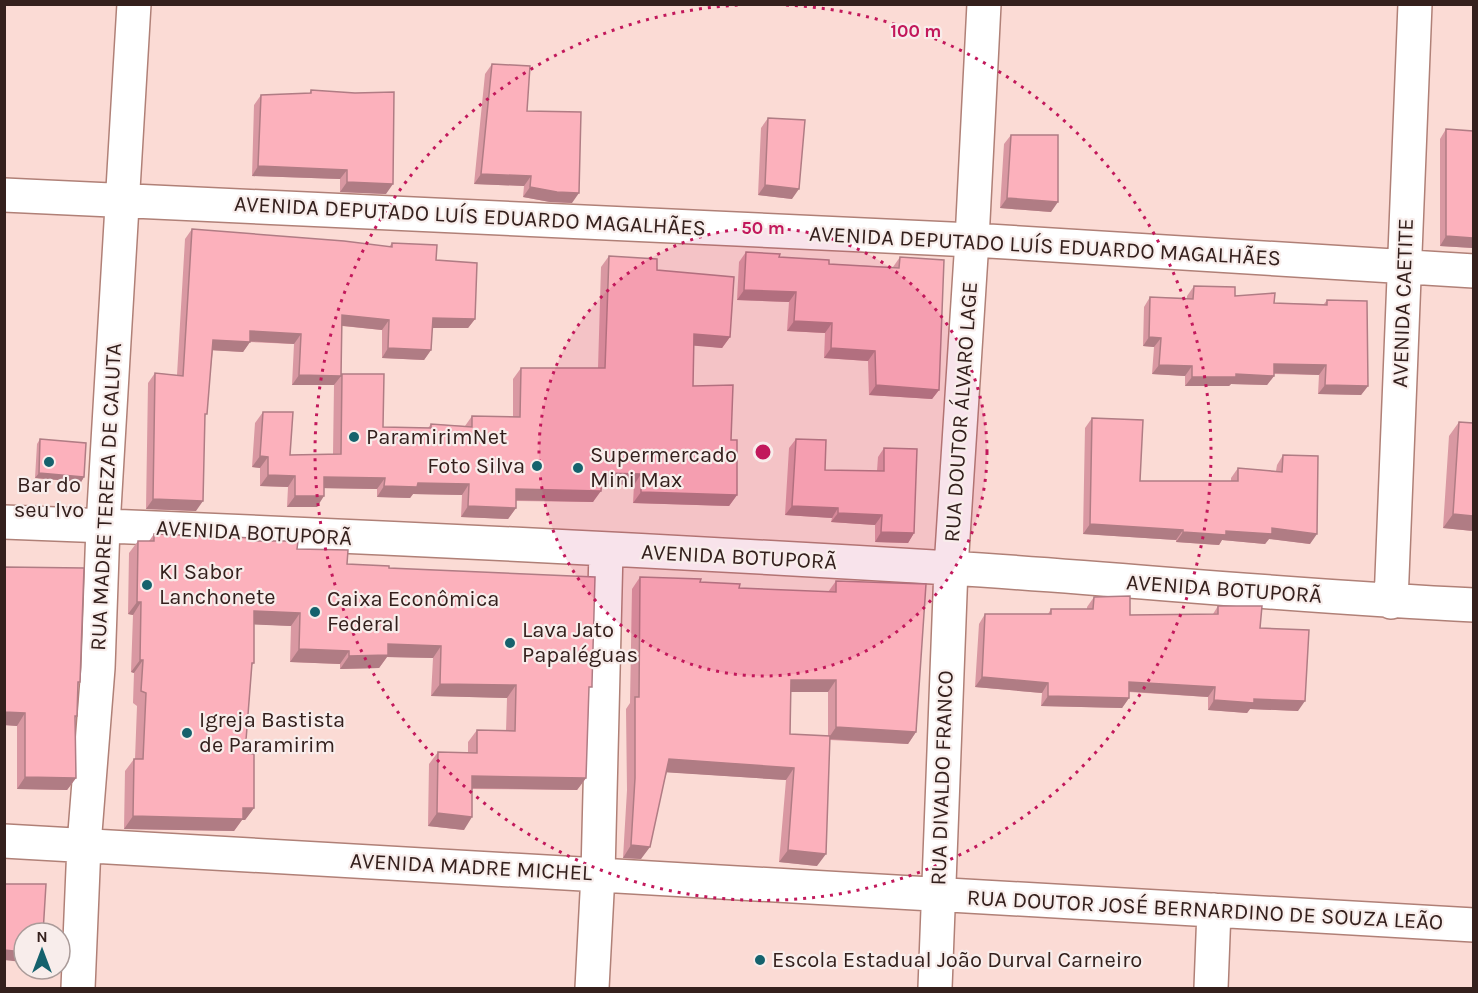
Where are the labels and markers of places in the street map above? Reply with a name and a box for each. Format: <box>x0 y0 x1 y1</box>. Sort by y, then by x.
place label: ParamirimNet <box>366 424 507 450</box>
marker: ParamirimNet <box>347 430 361 444</box>
place label: Supermercado Mini Max <box>590 442 737 493</box>
centre of rings <box>753 442 773 462</box>
place label: Foto Silva <box>427 453 525 479</box>
marker: Bar do seu Ivo <box>42 455 56 469</box>
marker: Foto Silva <box>530 459 544 473</box>
marker: Supermercado Mini Max <box>571 461 585 475</box>
place label: Bar do seu Ivo <box>14 472 84 523</box>
place label: KI Sabor Lanchonete <box>159 559 275 610</box>
marker: KI Sabor Lanchonete <box>140 578 154 592</box>
place label: Caixa Econômica Federal <box>327 586 499 637</box>
marker: Caixa Econômica Federal <box>308 605 322 619</box>
place label: Lava Jato Papaléguas <box>522 617 638 668</box>
marker: Lava Jato Papaléguas <box>503 636 517 650</box>
place label: Igreja Bastista de Paramirim <box>199 707 345 758</box>
marker: Igreja Bastista de Paramirim <box>180 726 194 740</box>
place label: Escola Estadual João Durval Carneiro <box>772 947 1142 973</box>
marker: Escola Estadual João Durval Carneiro <box>753 953 767 967</box>

